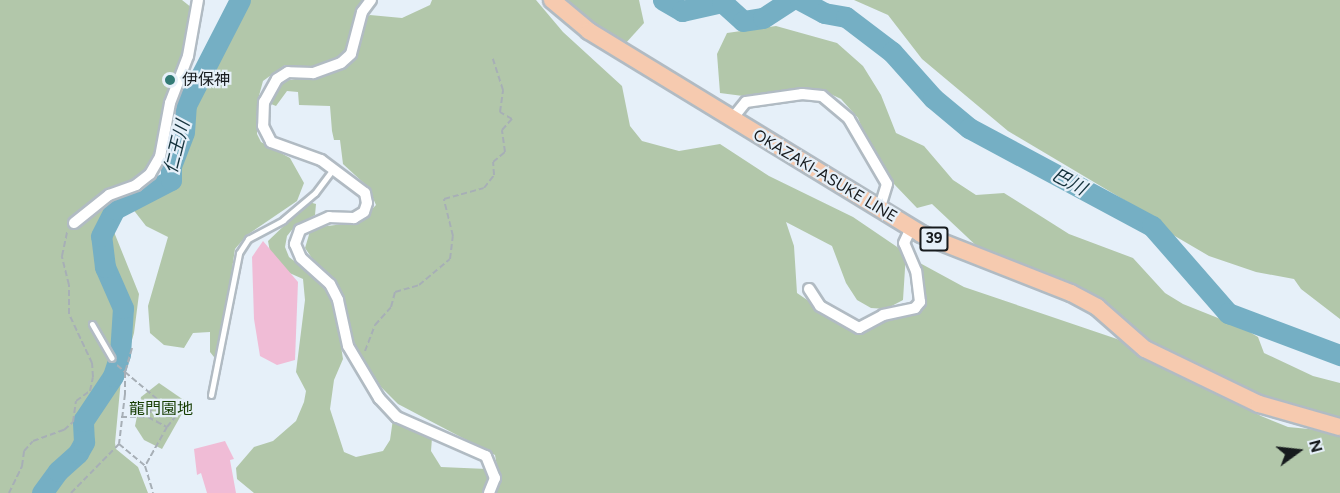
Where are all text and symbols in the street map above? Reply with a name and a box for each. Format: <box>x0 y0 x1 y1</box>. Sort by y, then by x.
place label: 伊保神 <box>182 70 230 90</box>
marker: 伊保神 <box>163 73 177 87</box>
water label: 仁王川 <box>160 118 194 176</box>
street label: OKAZAKI-ASUKE LINE <box>750 125 900 227</box>
water label: 巴川 <box>1048 164 1090 200</box>
road number: 39 <box>919 227 949 251</box>
park label: 龍門園地 <box>129 399 193 419</box>
north arrow <box>1268 421 1328 481</box>
text: N <box>1305 438 1327 455</box>

